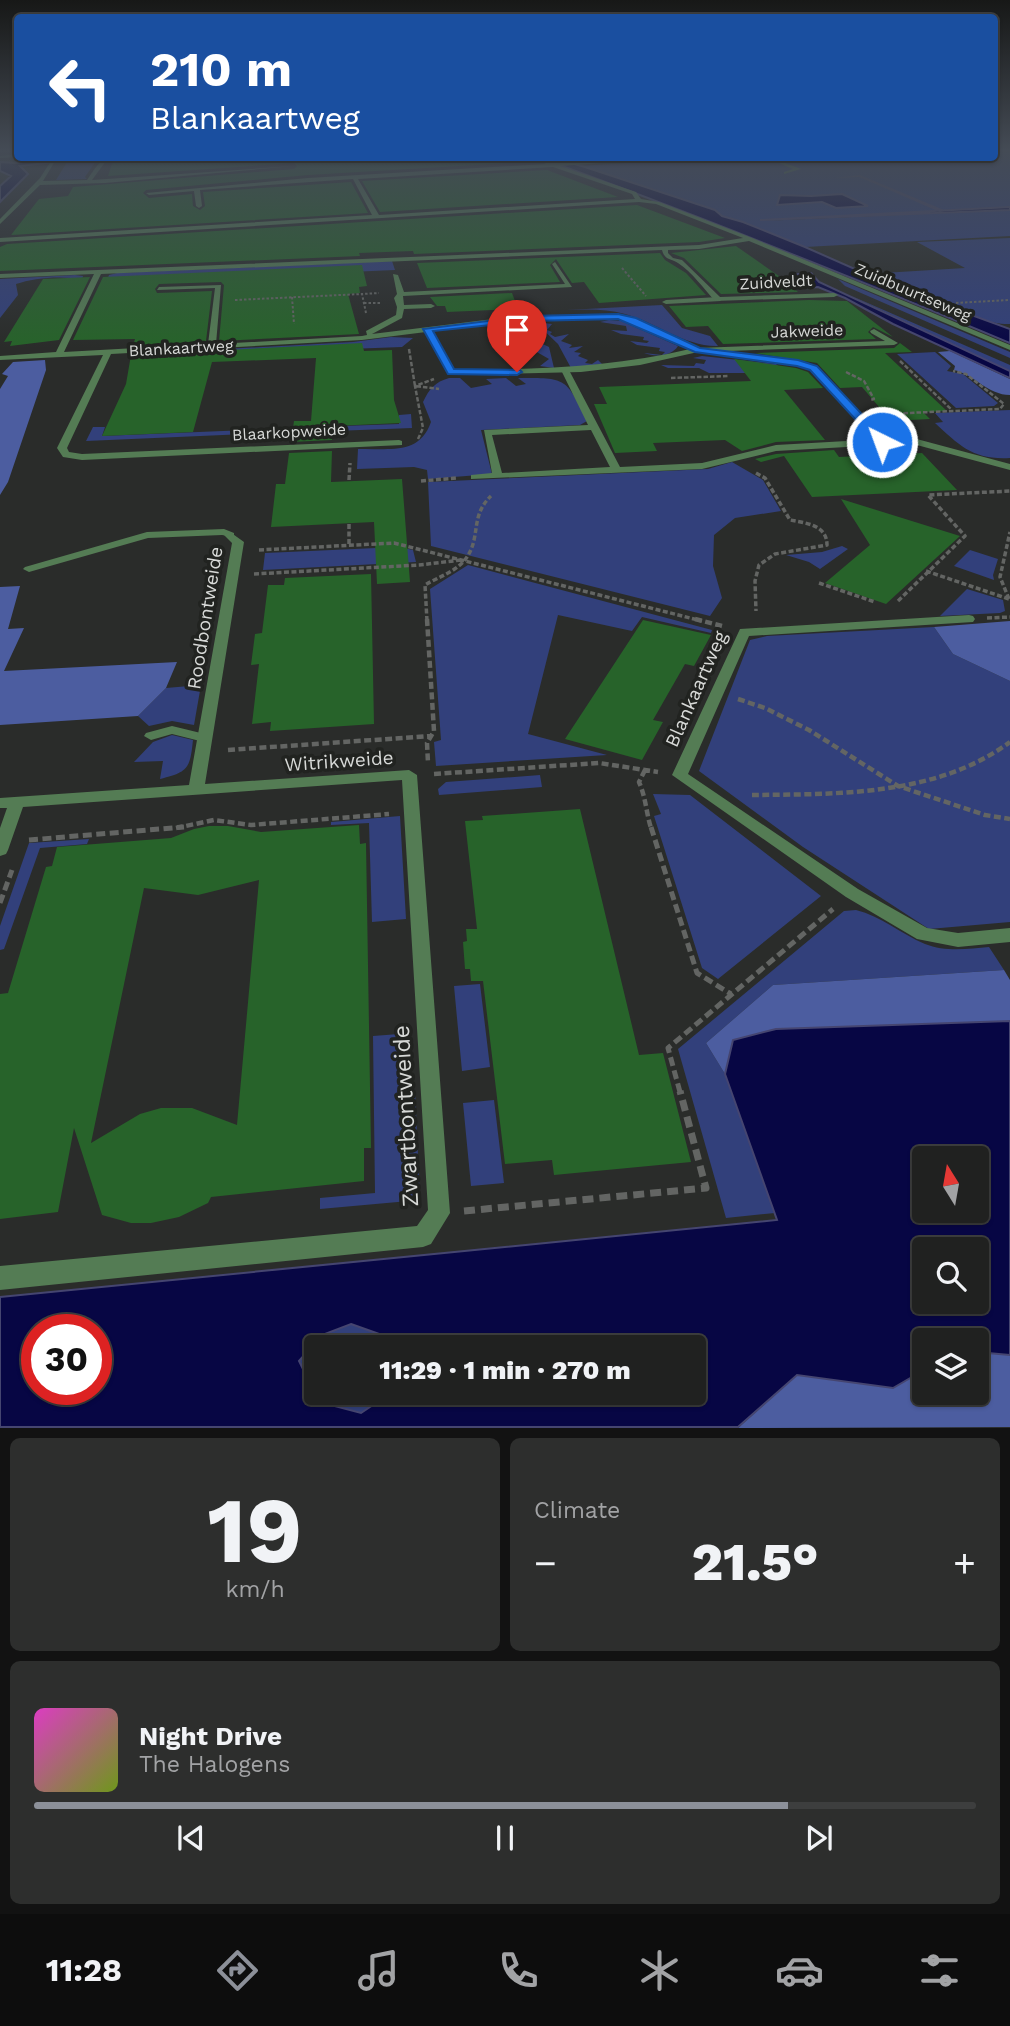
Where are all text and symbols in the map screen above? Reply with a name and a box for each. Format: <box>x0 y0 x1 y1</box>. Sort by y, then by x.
text: 210 m <box>150 40 292 98</box>
icon: left <box>35 42 126 133</box>
text: Blankaartweg <box>150 99 360 137</box>
street label: Zuidbuurtseweg <box>852 259 975 325</box>
street label: Zuidveldt <box>739 271 813 293</box>
pin <box>487 300 547 372</box>
icon: arrive <box>498 311 536 349</box>
street label: Jakweide <box>770 320 844 342</box>
street label: Blankaartweg <box>128 336 234 360</box>
position arrow <box>845 405 919 479</box>
street label: Blaarkopweide <box>232 420 346 444</box>
street label: Roodbontweide <box>182 545 228 691</box>
street label: Blankaartweg <box>660 627 732 751</box>
street label: Witrikweide <box>284 746 394 776</box>
street label: Zwartbontweide <box>388 1024 424 1208</box>
north arrow <box>912 1146 989 1223</box>
map controls <box>912 1146 989 1405</box>
button: search <box>912 1237 989 1314</box>
speed limit sign: 30 <box>21 1314 112 1405</box>
button: layers <box>912 1328 989 1405</box>
text: 11:29 · 1 min · 270 m <box>379 1355 631 1385</box>
text: 19 <box>207 1477 303 1584</box>
text: Climate <box>534 1497 620 1524</box>
text: 21.5° <box>692 1532 818 1593</box>
text: − <box>534 1541 557 1585</box>
text: + <box>953 1541 976 1585</box>
text: km/h <box>225 1576 285 1603</box>
text: Night Drive <box>139 1721 282 1751</box>
text: The Halogens <box>139 1751 290 1778</box>
icon: previous <box>172 1819 210 1857</box>
icon: pause <box>486 1819 524 1857</box>
icon: next <box>800 1819 838 1857</box>
icon: directions <box>213 1946 262 1995</box>
icon: music <box>354 1946 403 1995</box>
icon: phone <box>494 1946 543 1995</box>
icon: climate <box>635 1946 684 1995</box>
icon: car <box>775 1946 824 1995</box>
icon: filters <box>915 1946 964 1995</box>
text: 11:28 <box>46 1951 122 1989</box>

